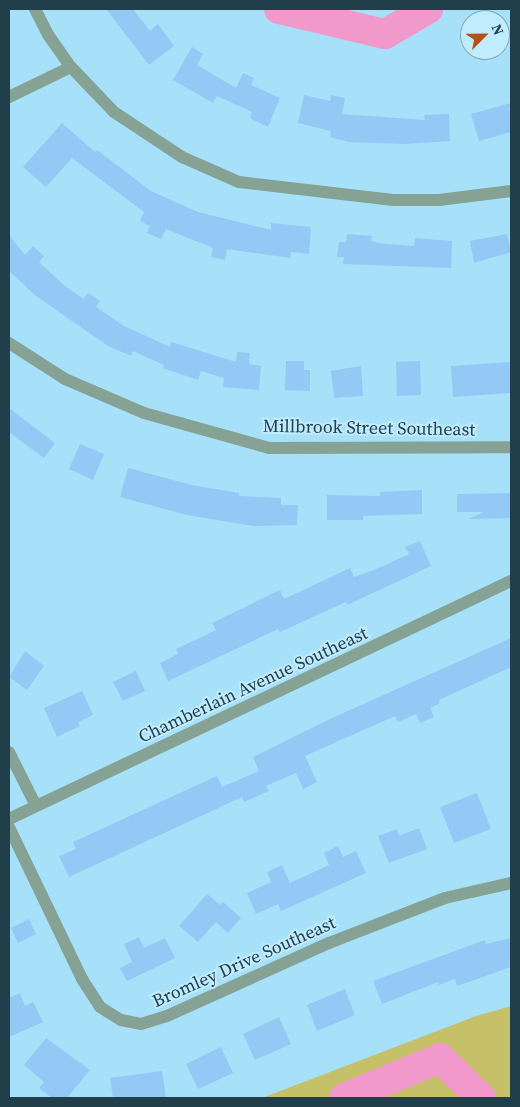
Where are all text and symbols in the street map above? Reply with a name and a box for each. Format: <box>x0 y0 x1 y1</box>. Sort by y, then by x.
north arrow <box>460 10 510 60</box>
text: N <box>487 21 509 38</box>
street label: Millbrook Street Southeast <box>263 415 475 441</box>
street label: Chamberlain Avenue Southeast <box>135 622 371 748</box>
street label: Bromley Drive Southeast <box>149 912 339 1012</box>

